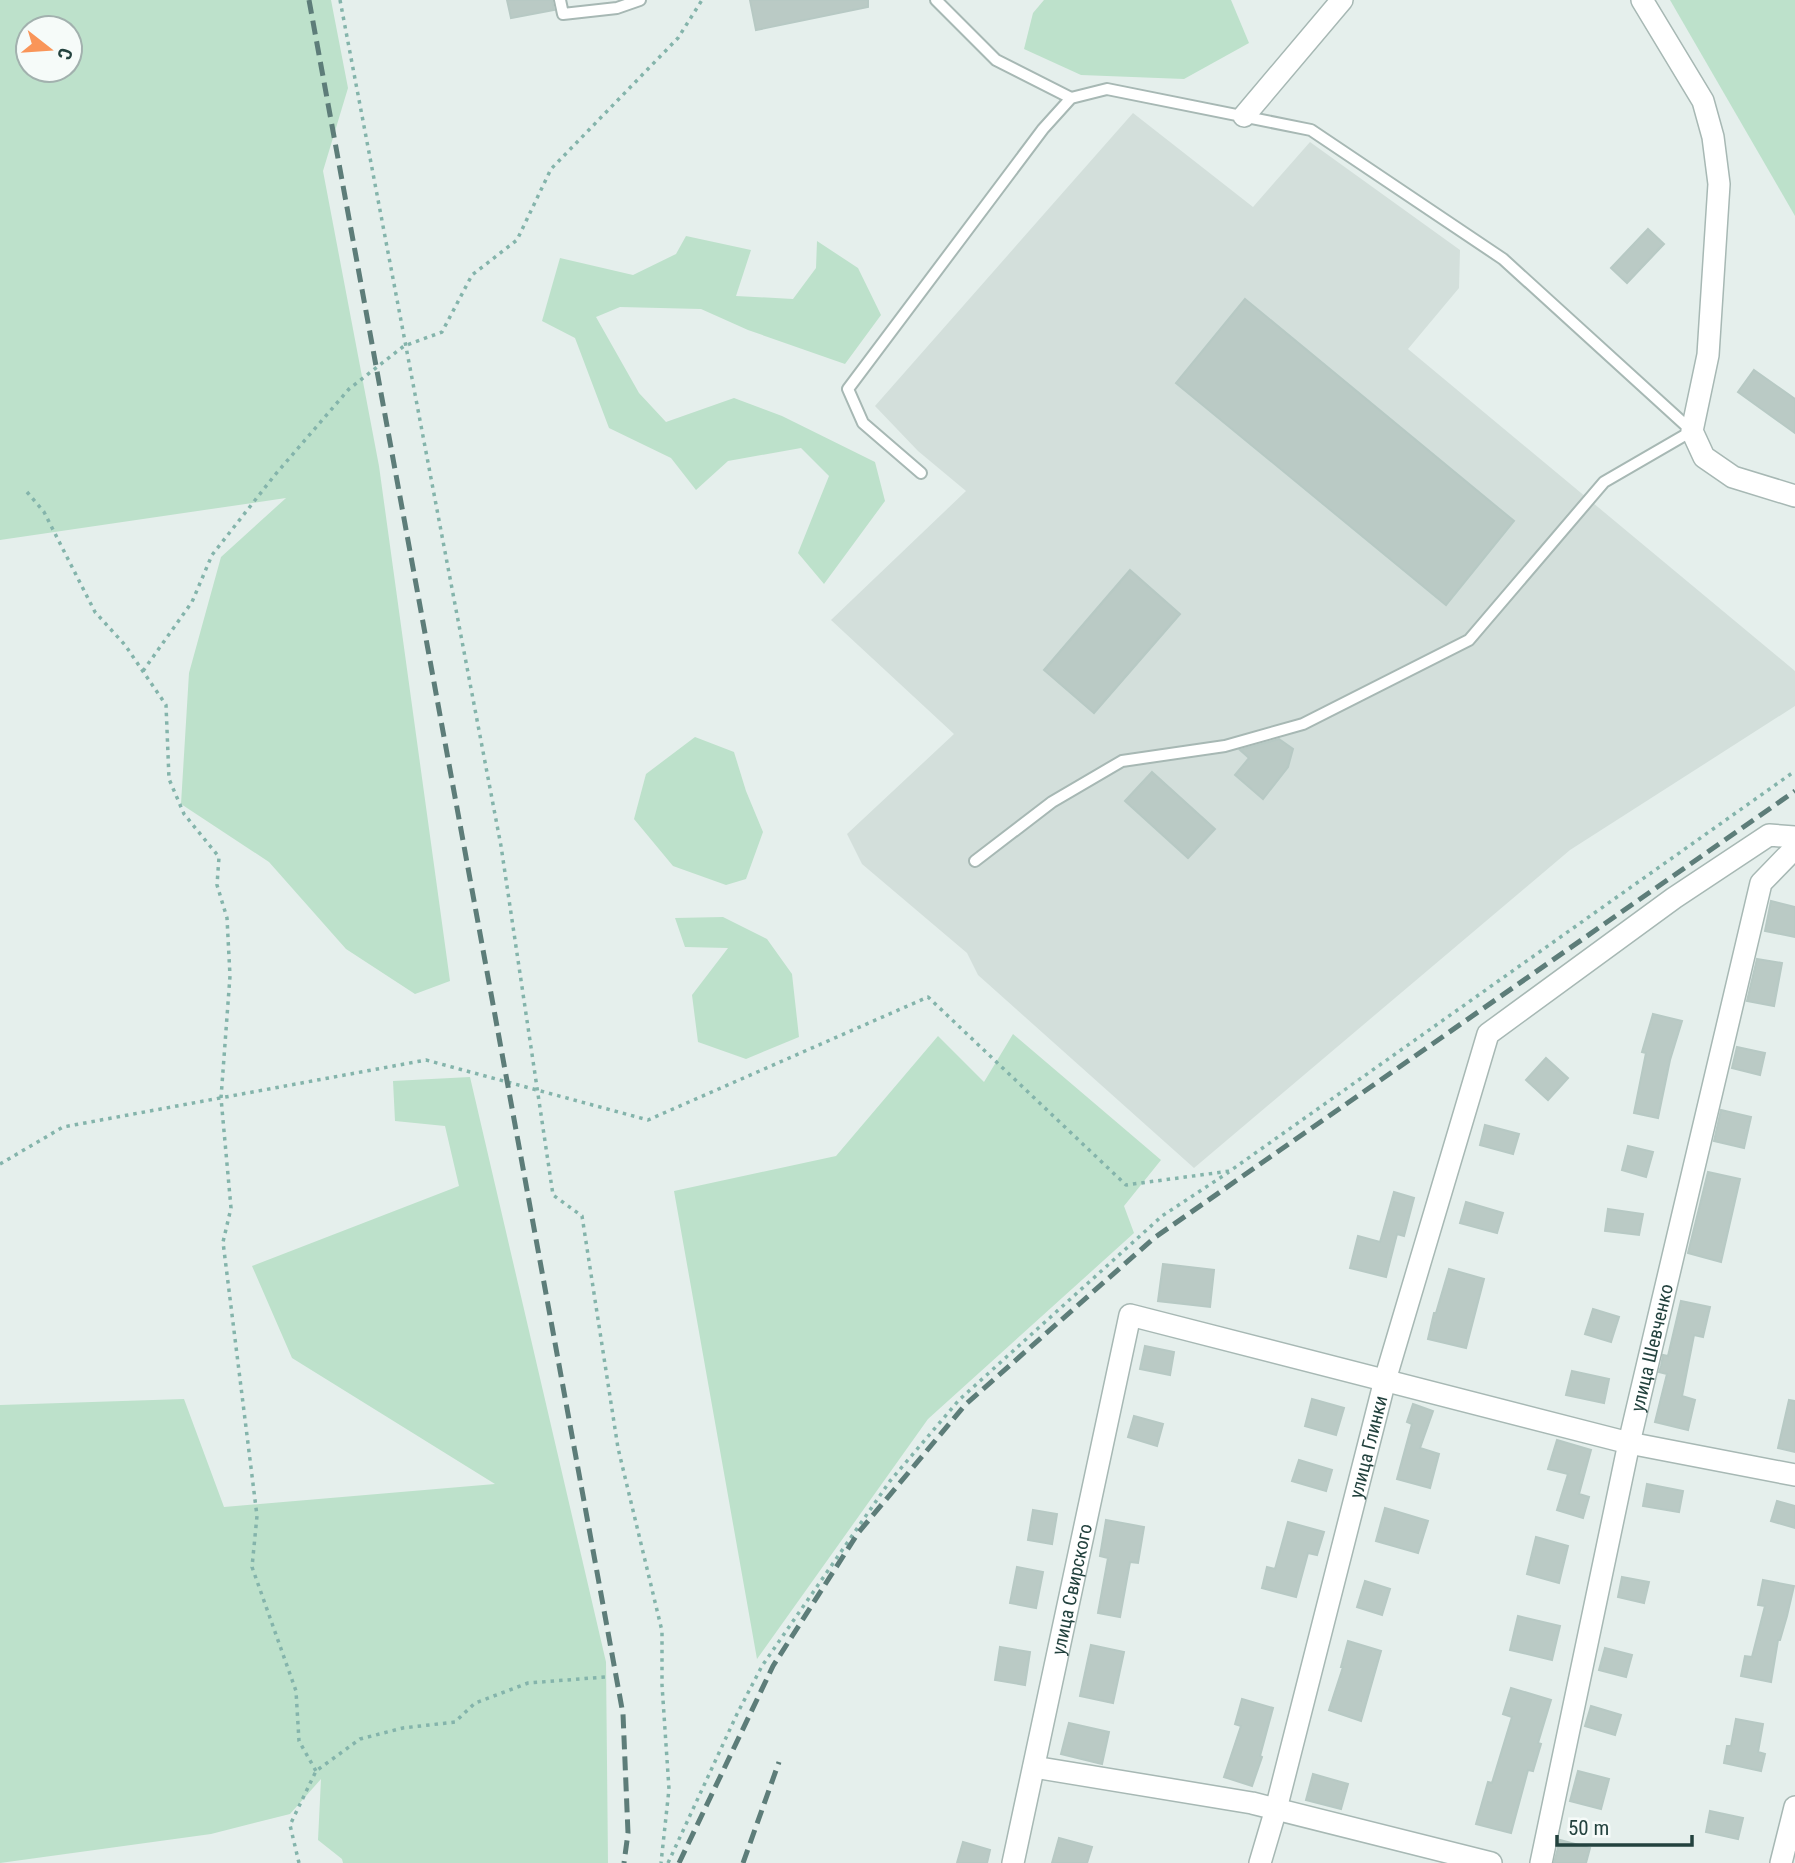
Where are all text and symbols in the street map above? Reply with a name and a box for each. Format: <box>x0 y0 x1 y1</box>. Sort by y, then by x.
north arrow <box>14 14 84 84</box>
text: С <box>52 45 77 63</box>
street label: улица Шевченко <box>1626 1282 1678 1414</box>
street label: улица Глинки <box>1344 1393 1393 1501</box>
street label: улица Свирского <box>1047 1522 1097 1657</box>
scale bar <box>1557 1804 1692 1848</box>
text: 50 m <box>1568 1816 1609 1840</box>

